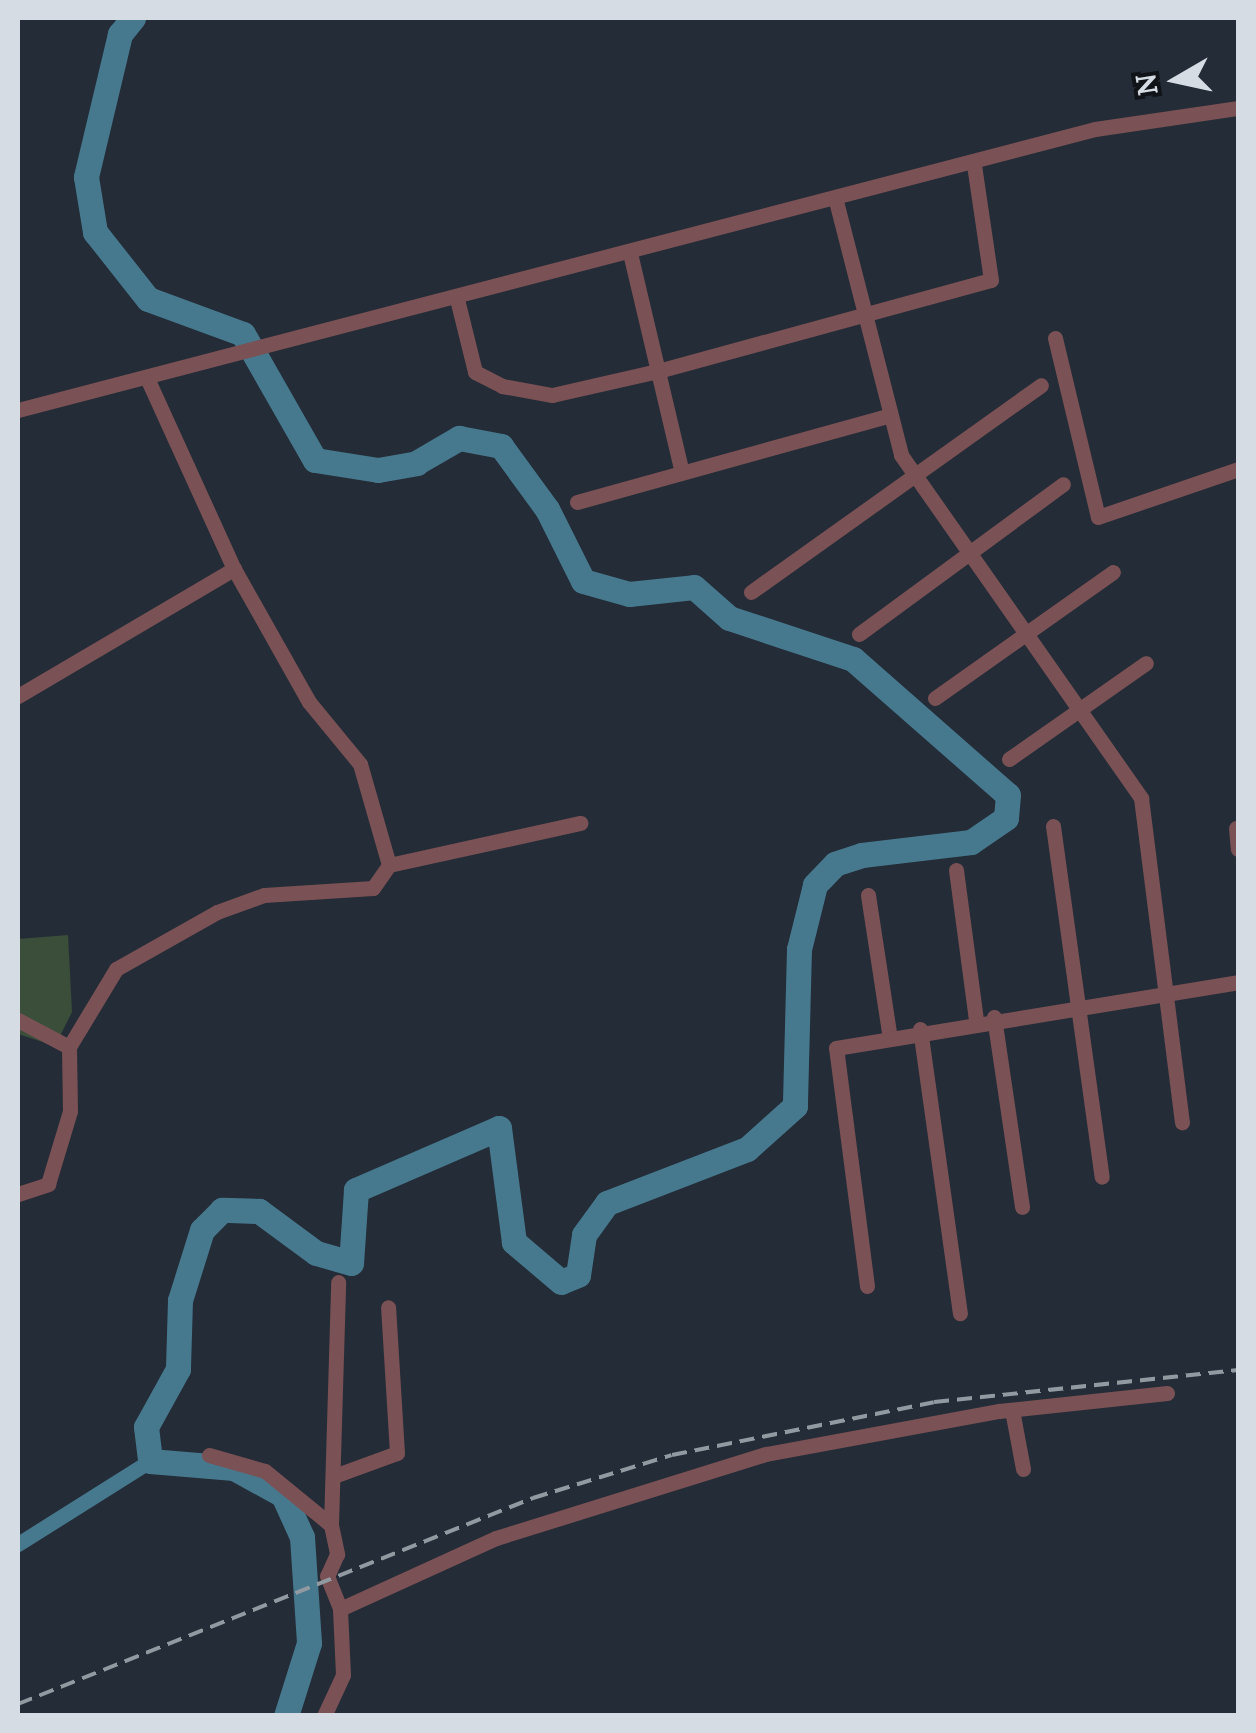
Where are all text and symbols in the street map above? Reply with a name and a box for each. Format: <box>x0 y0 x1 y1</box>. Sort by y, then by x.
north arrow <box>1126 30 1226 130</box>
text: N <box>1127 71 1166 98</box>

